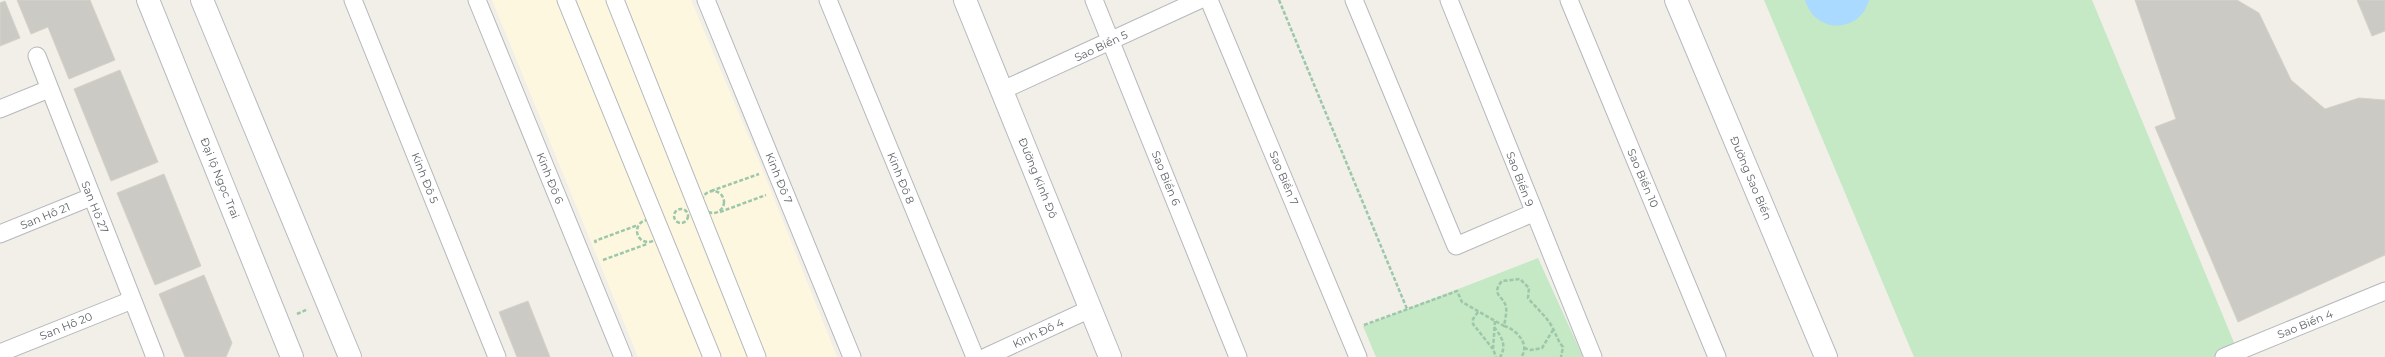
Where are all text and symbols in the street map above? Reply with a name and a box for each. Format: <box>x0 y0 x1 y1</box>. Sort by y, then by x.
street label: Sao Biển 5 <box>1072 28 1130 64</box>
street label: Đường Sao Biển <box>1727 134 1775 222</box>
street label: Đại lộ Ngọc Trai <box>197 135 243 221</box>
street label: Đường Kinh Đô <box>1015 136 1061 220</box>
street label: Sao Biển 10 <box>1624 146 1662 210</box>
street label: Sao Biển 6 <box>1149 149 1183 208</box>
street label: Sao Biển 7 <box>1266 149 1302 207</box>
street label: Sao Biển 9 <box>1503 149 1537 209</box>
street label: Kinh Đô 5 <box>408 150 442 206</box>
street label: Kinh Đô 6 <box>533 150 567 206</box>
street label: Kinh Đô 7 <box>762 150 796 206</box>
street label: Kinh Đô 8 <box>884 150 918 206</box>
street label: San Hô 27 <box>78 179 112 235</box>
street label: San Hô 21 <box>18 200 72 232</box>
street label: Sao Biển 4 <box>2275 306 2335 341</box>
street label: San Hô 20 <box>38 309 94 343</box>
street label: Kinh Đô 4 <box>1010 315 1066 351</box>

